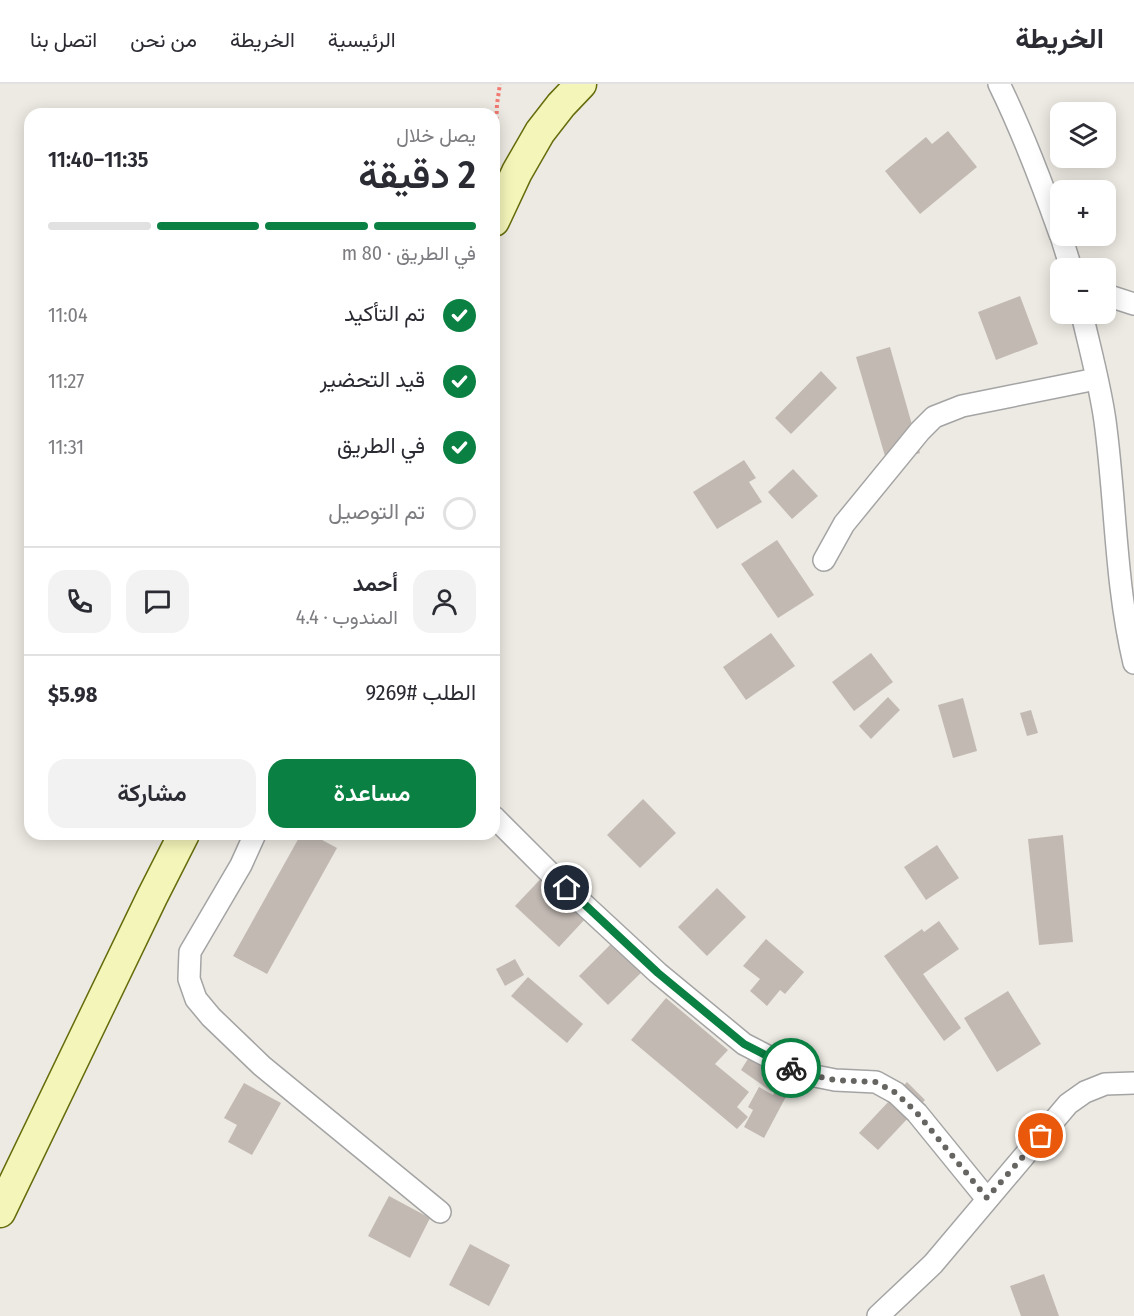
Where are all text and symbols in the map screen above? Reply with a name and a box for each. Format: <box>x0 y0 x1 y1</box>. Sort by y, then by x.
text: الخريطة <box>1015 22 1104 55</box>
text: اتصل بنا <box>30 27 97 53</box>
text: من نحن <box>130 27 197 53</box>
text: الخريطة <box>230 27 295 53</box>
text: الرئيسية <box>328 27 396 53</box>
map controls <box>1050 102 1116 324</box>
button: layers <box>1050 102 1116 168</box>
text: يصل خلال <box>396 123 476 147</box>
text: 11:35–11:40 <box>48 146 148 173</box>
text: 2 دقيقة <box>358 152 476 198</box>
button: + <box>1050 180 1116 246</box>
text: في الطريق · 80 m <box>342 241 476 265</box>
button: − <box>1050 258 1116 324</box>
icon: check <box>443 299 476 332</box>
text: تم التأكيد <box>344 300 425 327</box>
text: 11:04 <box>48 303 88 327</box>
icon: check <box>443 365 476 398</box>
text: قيد التحضير <box>320 366 425 393</box>
text: 11:27 <box>48 369 84 393</box>
icon: check <box>443 431 476 464</box>
text: في الطريق <box>337 432 425 459</box>
text: 11:31 <box>48 435 84 459</box>
text: تم التوصيل <box>328 498 425 525</box>
button: phone <box>48 570 111 633</box>
button: chat <box>126 570 189 633</box>
text: أحمد <box>353 570 398 597</box>
button: person <box>413 570 476 633</box>
text: المندوب · 4.4 <box>296 605 398 629</box>
text: الطلب #9269 <box>365 679 476 706</box>
text: $5.98 <box>48 681 97 708</box>
button: مشاركة <box>48 759 256 828</box>
button: مساعدة <box>268 759 476 828</box>
pin <box>541 862 592 913</box>
icon: home <box>550 871 583 904</box>
courier <box>761 1038 821 1098</box>
icon: bike <box>775 1052 808 1085</box>
pin <box>1015 1110 1066 1161</box>
icon: bag <box>1024 1119 1057 1152</box>

